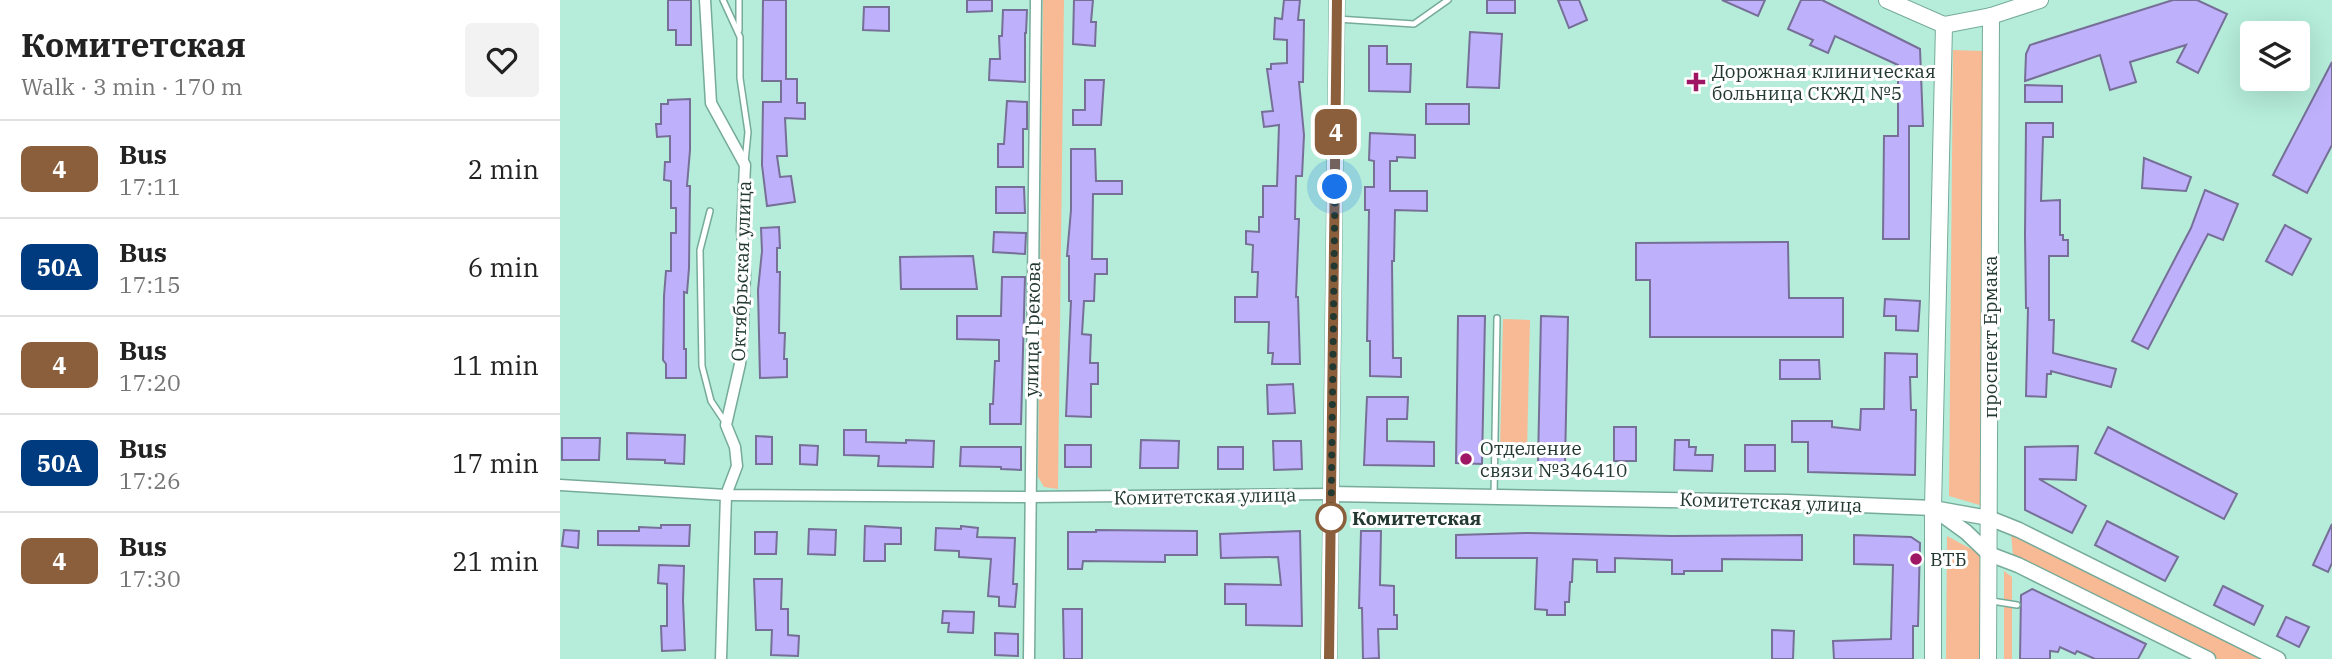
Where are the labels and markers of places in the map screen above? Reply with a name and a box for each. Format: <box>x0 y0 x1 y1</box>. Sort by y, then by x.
place label: Дорожная клиническая больница СКЖД №5 <box>1712 59 1936 105</box>
marker: Дорожная клиническая больница СКЖД №5 <box>1686 72 1706 92</box>
place label: Отделение связи №346410 <box>1480 436 1627 482</box>
marker: Отделение связи №346410 <box>1458 451 1474 467</box>
marker: Комитетская <box>1316 503 1346 533</box>
place label: Комитетская <box>1352 506 1482 530</box>
place label: ВТБ <box>1930 547 1967 571</box>
marker: ВТБ <box>1908 551 1924 567</box>

